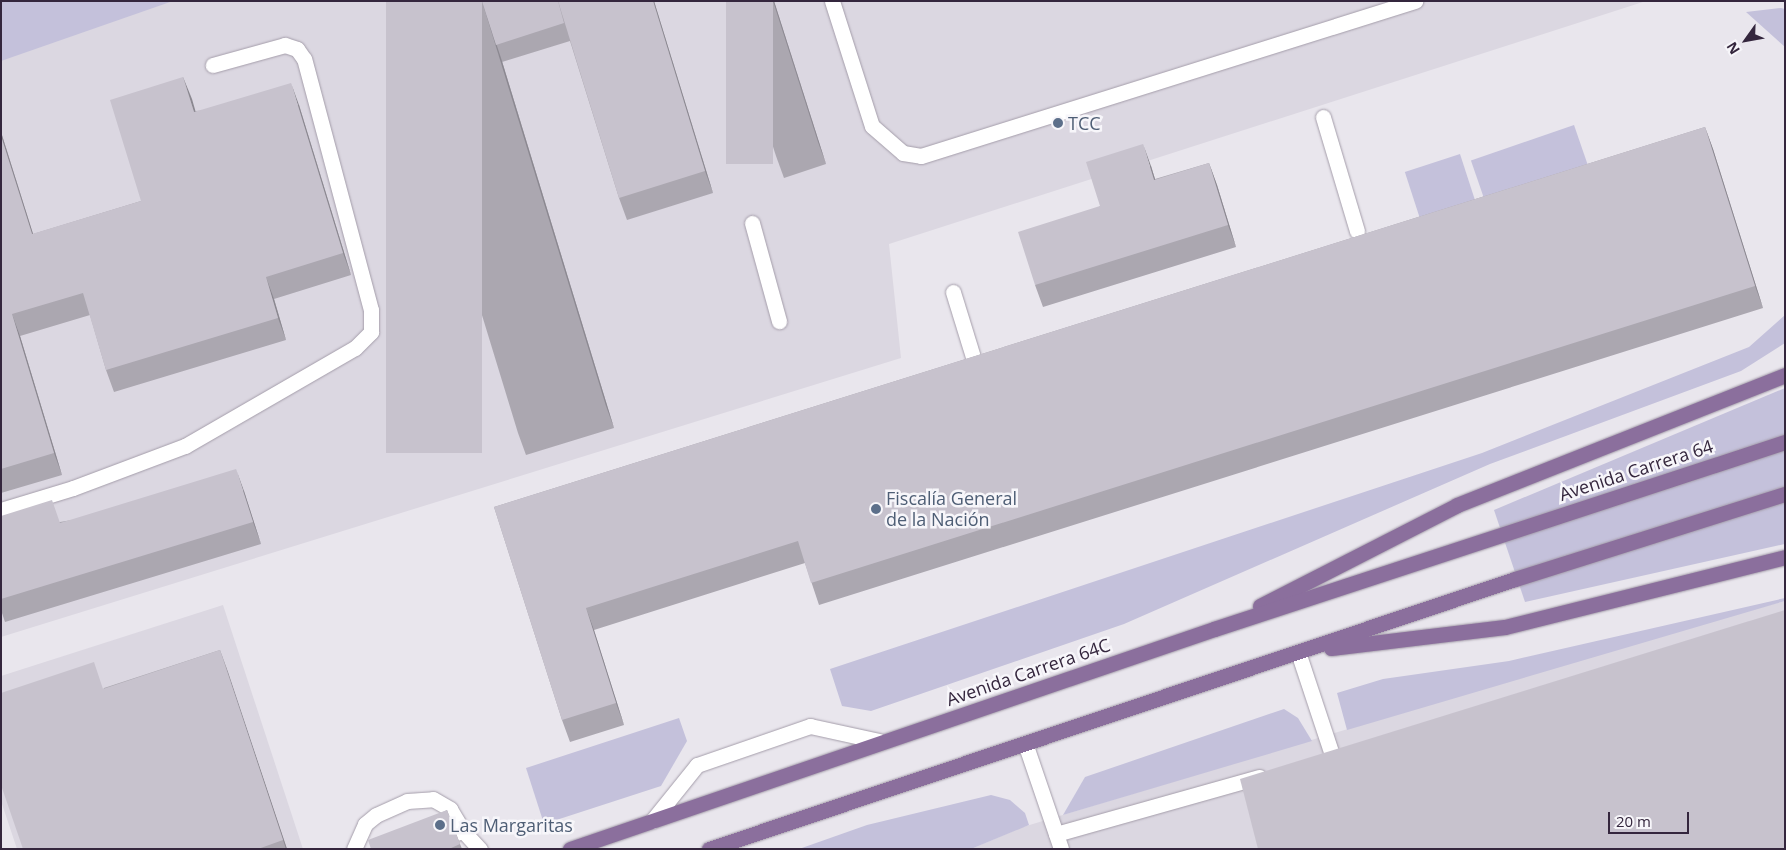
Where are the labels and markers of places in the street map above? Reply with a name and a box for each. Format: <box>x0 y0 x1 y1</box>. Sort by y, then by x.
place label: TCC <box>1068 112 1101 134</box>
marker: TCC <box>1052 117 1064 129</box>
place label: Fiscalía General de la Nación <box>886 488 1017 530</box>
marker: Fiscalía General de la Nación <box>870 503 882 515</box>
place label: Las Margaritas <box>450 814 573 836</box>
marker: Las Margaritas <box>434 819 446 831</box>

